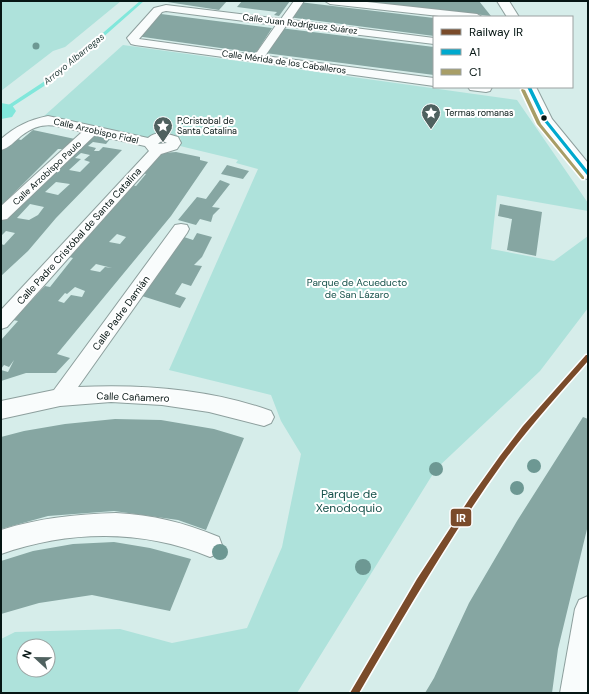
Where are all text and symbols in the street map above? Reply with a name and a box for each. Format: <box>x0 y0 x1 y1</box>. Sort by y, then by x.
street label: Calle Juan Rodríguez Suárez <box>242 11 358 37</box>
legend <box>433 16 573 88</box>
text: Railway IR <box>469 24 523 40</box>
water label: Arroyo Albarregas <box>40 30 107 88</box>
text: A1 <box>469 44 480 60</box>
street label: Calle Mérida de los Caballeros <box>221 47 347 77</box>
text: C1 <box>469 64 481 80</box>
place icon: Termas romanas <box>420 102 442 130</box>
place label: Termas romanas <box>445 107 514 119</box>
unlabelled marker <box>539 113 549 123</box>
street label: Calle Arzobispo Fidel <box>52 115 140 147</box>
place icon: P.Cristobal de Santa Catalina <box>152 115 174 143</box>
place label: P.Cristobal de Santa Catalina <box>177 115 237 137</box>
street label: Calle Arzobispo Paulo <box>10 138 84 208</box>
street label: Calle Padre Cristóbal de Santa Catalina <box>14 165 144 307</box>
street label: Calle Padre Damián <box>89 273 153 353</box>
park label: Parque de Acueducto de San Lázaro <box>307 276 407 301</box>
street label: Calle Cañamero <box>96 389 170 405</box>
park label: Parque de Xenodoquio <box>316 486 382 516</box>
line badge: IR <box>450 508 472 527</box>
text: IR <box>456 511 466 525</box>
north arrow <box>16 638 56 678</box>
text: N <box>19 648 35 661</box>

